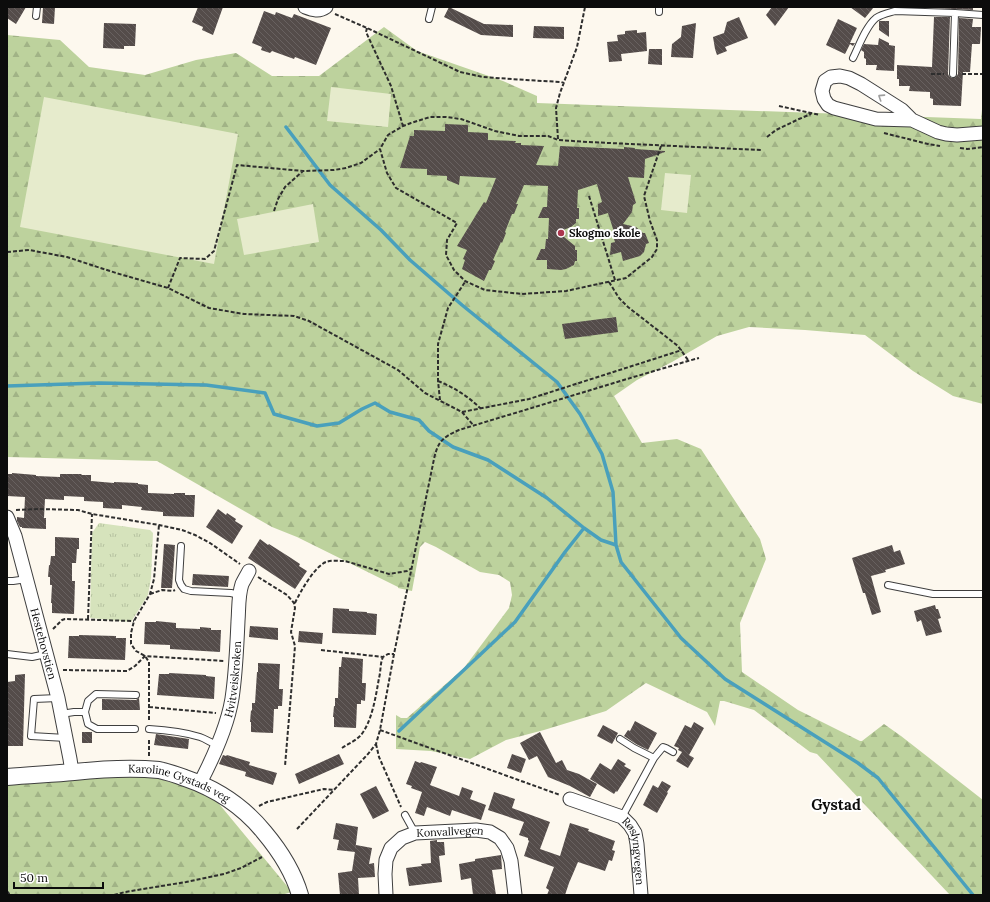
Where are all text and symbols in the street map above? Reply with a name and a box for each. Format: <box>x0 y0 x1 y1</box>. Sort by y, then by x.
one-way arrow <box>878 94 885 102</box>
place label: Skogmo skole <box>569 226 641 240</box>
marker: Skogmo skole <box>556 228 566 238</box>
street label: Hestehovstien <box>27 606 60 681</box>
street label: Hvitveiskroken <box>221 640 244 719</box>
street label: Karoline Gystads veg <box>128 761 234 806</box>
district label: Gystad <box>811 795 861 814</box>
street label: Røslyngvegen <box>619 814 647 886</box>
street label: Konvallvegen <box>416 823 485 840</box>
scale bar <box>14 864 103 890</box>
text: 50 m <box>20 870 48 885</box>

